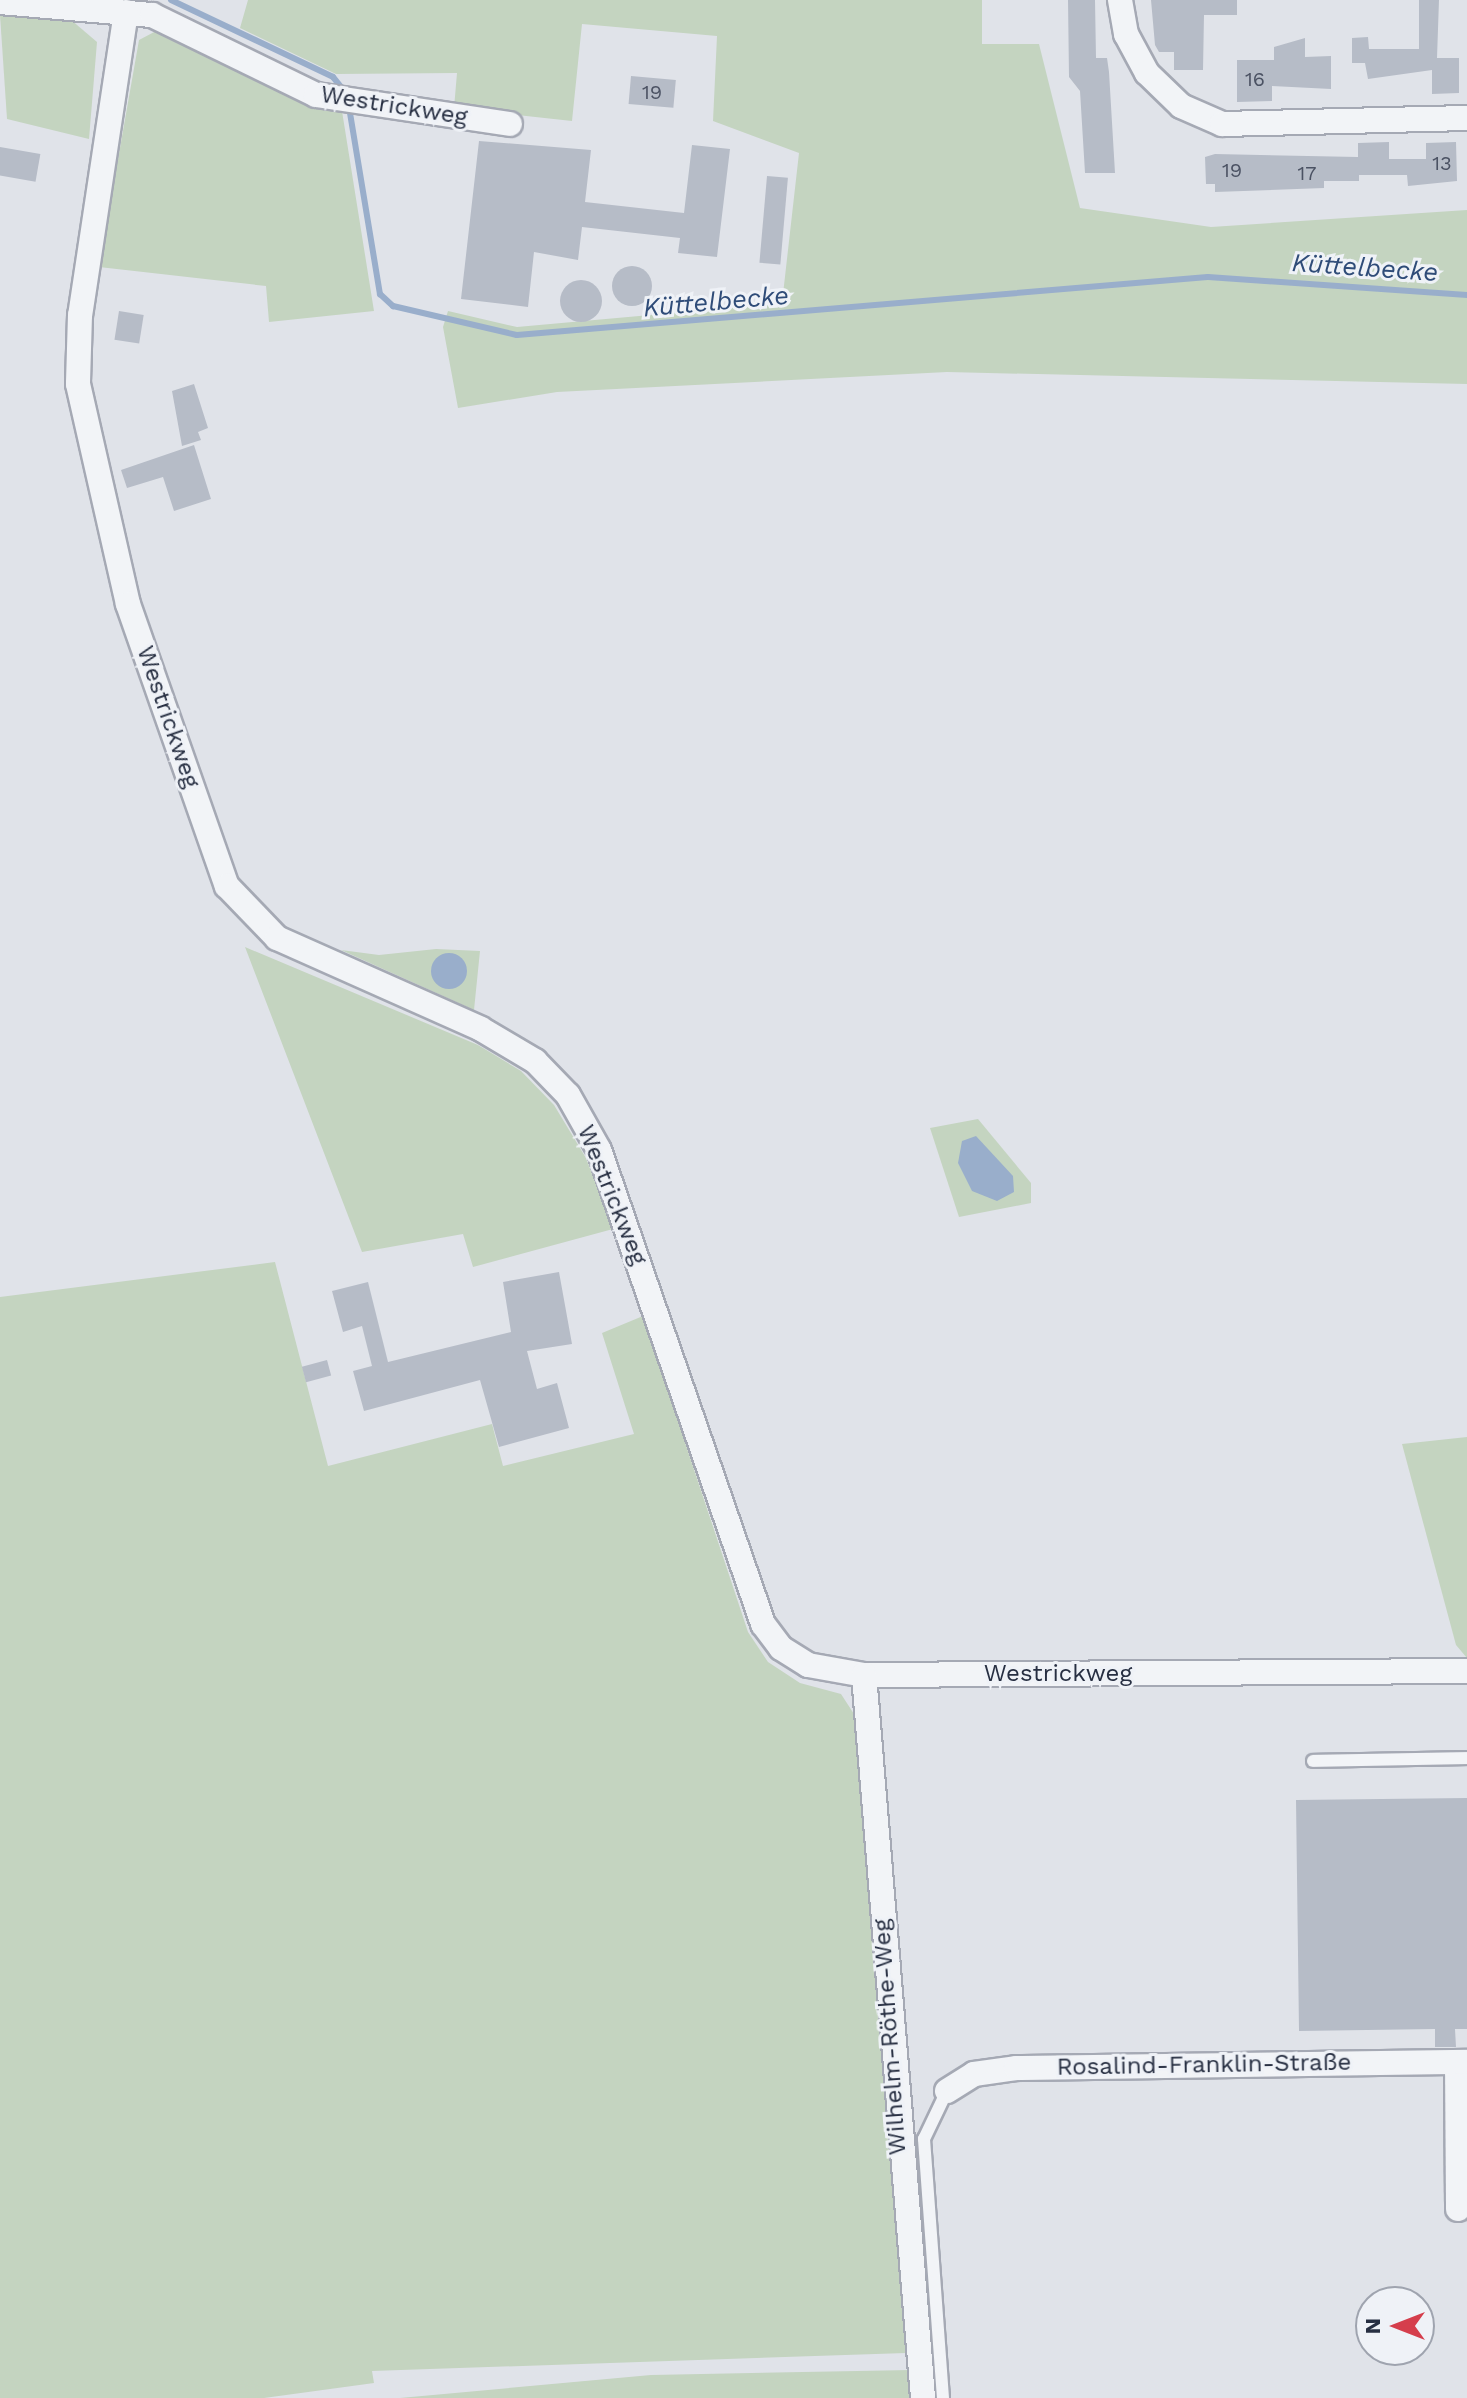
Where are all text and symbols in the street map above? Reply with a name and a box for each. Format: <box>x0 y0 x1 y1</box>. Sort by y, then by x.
house number: 16 <box>1245 67 1265 91</box>
street label: Westrickweg <box>319 80 469 132</box>
house number: 19 <box>642 80 662 104</box>
house number: 13 <box>1432 151 1452 175</box>
house number: 19 <box>1222 158 1242 182</box>
house number: 17 <box>1297 161 1317 185</box>
water label: Küttelbecke <box>1291 247 1439 289</box>
water label: Küttelbecke <box>642 280 790 324</box>
street label: Westrickweg <box>130 642 206 792</box>
street label: Westrickweg <box>571 1121 653 1269</box>
street label: Westrickweg <box>984 1660 1132 1688</box>
street label: Wilhelm-Röthe-Weg <box>867 1918 913 2156</box>
street label: Rosalind-Franklin-Straße <box>1056 2048 1352 2082</box>
north arrow <box>1355 2286 1435 2366</box>
text: N <box>1360 2318 1385 2334</box>

